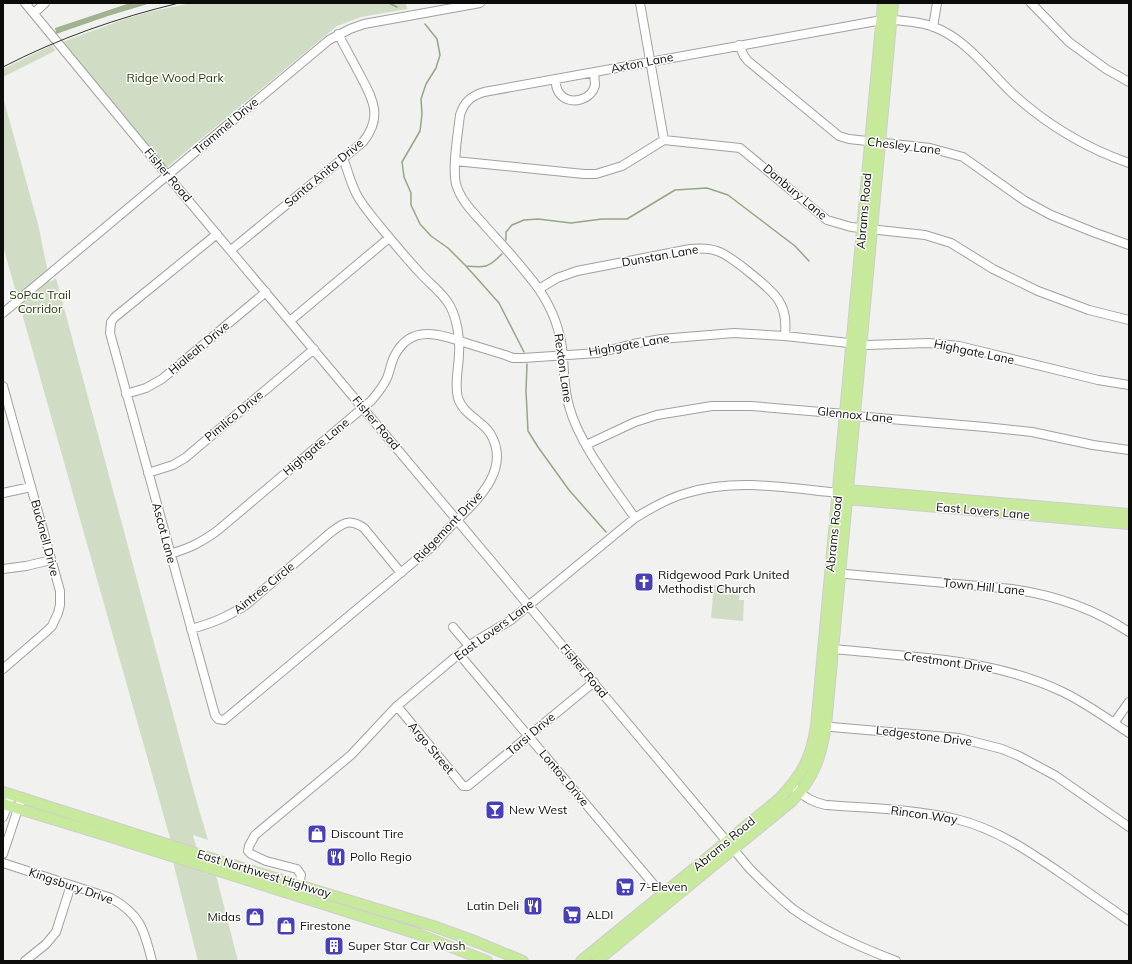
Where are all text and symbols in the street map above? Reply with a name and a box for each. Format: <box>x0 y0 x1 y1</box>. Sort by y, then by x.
street label: Axton Lane <box>609 49 674 76</box>
park label: Ridge Wood Park <box>126 70 224 85</box>
street label: Trammel Drive <box>190 94 261 157</box>
street label: Chesley Lane <box>867 134 942 157</box>
street label: Santa Anita Drive <box>281 135 366 210</box>
street label: Fisher Road <box>141 145 195 205</box>
street label: Danbury Lane <box>760 161 830 223</box>
street label: Abrams Road <box>853 172 874 250</box>
street label: Dunstan Lane <box>620 241 699 270</box>
park label: SoPac Trail Corridor <box>9 287 71 316</box>
street label: Hialeah Drive <box>165 318 232 377</box>
street label: Highgate Lane <box>587 330 671 359</box>
street label: Rexton Lane <box>551 332 576 403</box>
street label: Highgate Lane <box>933 336 1016 367</box>
street label: Pimlico Drive <box>201 387 266 444</box>
street label: Fisher Road <box>349 393 403 453</box>
street label: Glennox Lane <box>817 403 894 426</box>
street label: Highgate Lane <box>280 415 352 479</box>
street label: Ridgemont Drive <box>410 488 485 565</box>
street label: Abrams Road <box>822 495 845 573</box>
street label: Bucknell Drive <box>28 498 63 578</box>
street label: East Lovers Lane <box>936 499 1031 522</box>
street label: Ascot Lane <box>149 501 180 565</box>
street label: Aintree Circle <box>230 558 297 617</box>
place label: Ridgewood Park United Methodist Church <box>658 567 789 596</box>
church icon: Ridgewood Park United Methodist Church <box>633 571 655 593</box>
street label: Town Hill Lane <box>943 575 1026 598</box>
street label: East Lovers Lane <box>451 596 536 663</box>
street label: Fisher Road <box>557 641 611 701</box>
street label: Crestmont Drive <box>903 648 994 675</box>
street label: Tarsi Drive <box>503 709 558 758</box>
street label: Argo Street <box>405 719 458 777</box>
street label: Ledgestone Drive <box>875 722 973 749</box>
street label: Lontos Drive <box>536 746 592 809</box>
bar icon: New West <box>484 799 506 821</box>
place label: New West <box>509 802 567 817</box>
street label: Rincon Way <box>890 802 959 827</box>
street label: Abrams Road <box>690 813 758 874</box>
shop icon: Discount Tire <box>306 823 328 845</box>
place label: Discount Tire <box>331 826 404 841</box>
street label: East Northwest Highway <box>195 846 334 901</box>
restaurant icon: Pollo Regio <box>325 846 347 868</box>
place label: Pollo Regio <box>350 849 412 864</box>
street label: Kingsbury Drive <box>27 864 115 907</box>
supermarket icon: 7-Eleven <box>614 876 636 898</box>
place label: 7-Eleven <box>639 879 688 894</box>
restaurant icon: Latin Deli <box>522 895 544 917</box>
place label: Latin Deli <box>467 898 519 913</box>
supermarket icon: ALDI <box>561 904 583 926</box>
shop icon: Midas <box>244 906 266 928</box>
place label: ALDI <box>586 907 613 922</box>
place label: Midas <box>207 909 241 924</box>
shop icon: Firestone <box>275 915 297 937</box>
place label: Firestone <box>300 918 351 933</box>
building icon: Super Star Car Wash <box>323 935 345 957</box>
place label: Super Star Car Wash <box>348 938 466 953</box>

